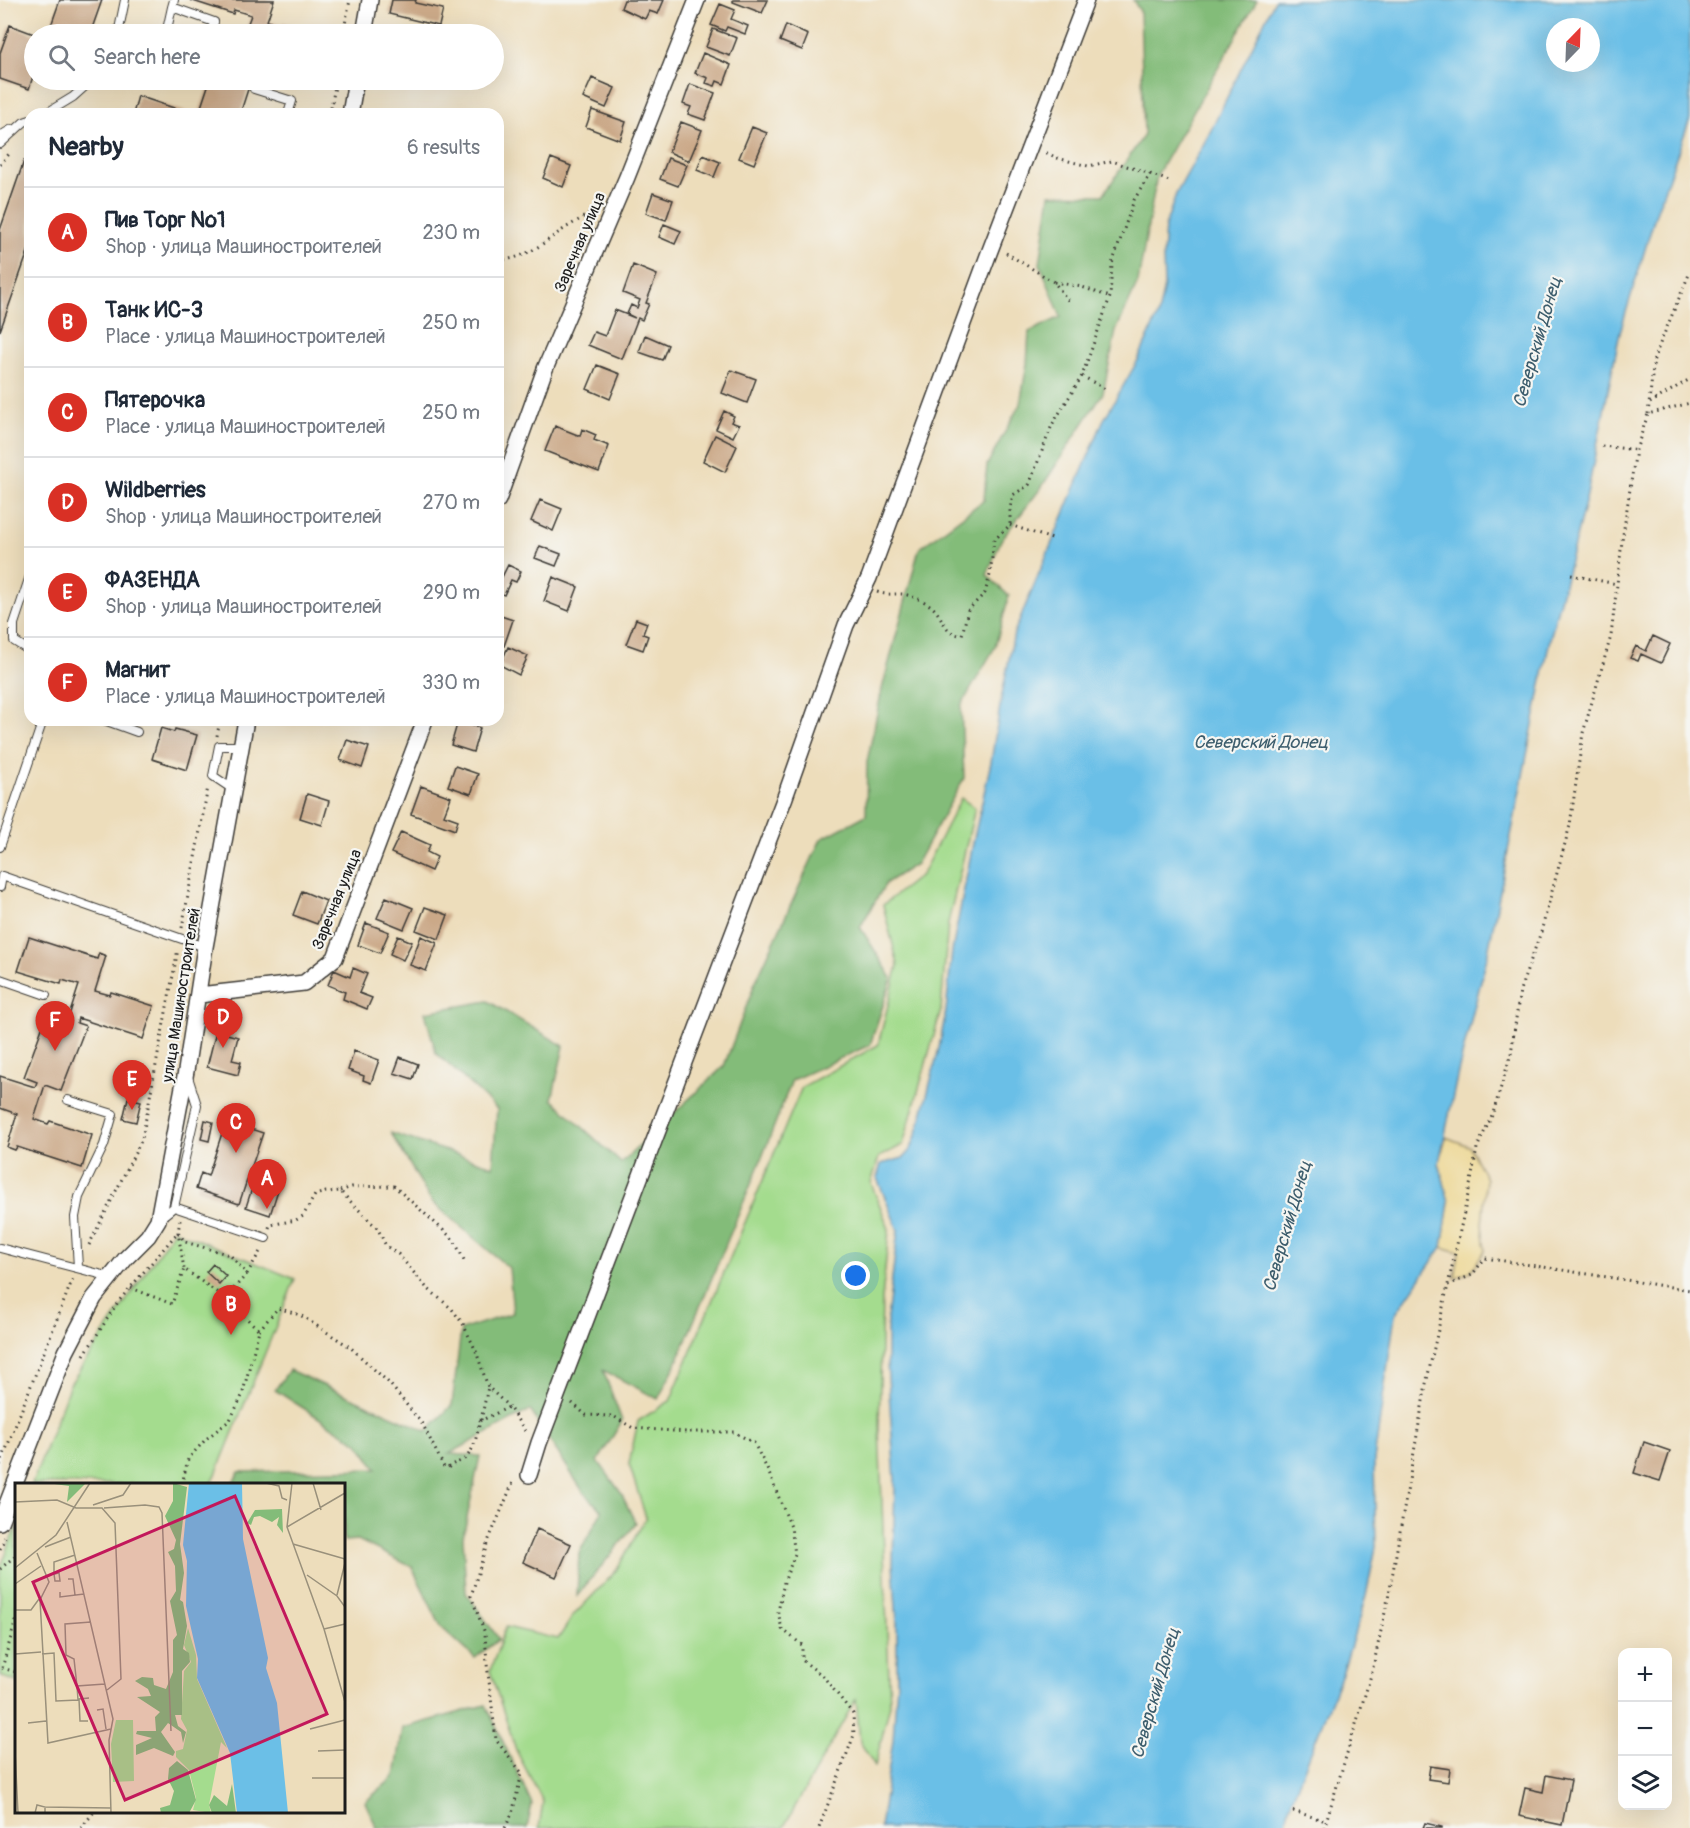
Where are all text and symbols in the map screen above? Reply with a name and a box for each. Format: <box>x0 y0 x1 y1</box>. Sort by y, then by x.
north arrow <box>1546 18 1600 72</box>
search box <box>24 24 504 90</box>
icon: search <box>45 41 78 74</box>
text: Search here <box>93 43 200 71</box>
text: Nearby <box>48 131 124 163</box>
text: 6 results <box>407 135 480 160</box>
street label: Заречная улица <box>550 189 610 295</box>
text: Пив Торг №1 <box>105 206 226 234</box>
text: A <box>61 220 74 245</box>
text: 230 m <box>423 220 480 245</box>
text: Shop · улица Машиностроителей <box>105 234 382 259</box>
water label: Северский Донец <box>1508 274 1567 410</box>
text: Танк ИС-3 <box>105 296 203 324</box>
text: B <box>62 310 73 335</box>
text: 250 m <box>422 310 480 335</box>
text: Place · улица Машиностроителей <box>105 324 386 349</box>
text: Пятерочка <box>105 386 205 414</box>
text: C <box>61 400 74 425</box>
text: 250 m <box>422 400 480 425</box>
text: Place · улица Машиностроителей <box>105 414 386 439</box>
text: Wildberries <box>105 476 206 504</box>
text: D <box>61 490 74 515</box>
text: 270 m <box>422 490 480 515</box>
text: Shop · улица Машиностроителей <box>105 504 382 529</box>
text: ФАЗЕНДА <box>105 566 200 594</box>
text: E <box>62 580 73 605</box>
text: 290 m <box>423 580 480 605</box>
text: Shop · улица Машиностроителей <box>105 594 382 619</box>
text: Магнит <box>105 656 170 684</box>
text: F <box>61 670 74 695</box>
text: 330 m <box>422 670 480 695</box>
text: Place · улица Машиностроителей <box>105 684 386 709</box>
water label: Северский Донец <box>1194 731 1328 754</box>
street label: Заречная улица <box>308 846 366 953</box>
street label: улица Машиностроителей <box>157 907 205 1085</box>
pin: D <box>204 998 242 1048</box>
pin: F <box>36 1002 74 1051</box>
pin: E <box>112 1060 152 1110</box>
pin: C <box>216 1104 256 1153</box>
water label: Северский Донец <box>1258 1158 1317 1294</box>
pin: A <box>248 1160 286 1209</box>
your location <box>841 1261 870 1290</box>
pin: B <box>212 1286 250 1335</box>
inset map <box>15 1483 345 1813</box>
water label: Северский Донец <box>1126 1625 1185 1761</box>
map controls <box>1618 1648 1672 1810</box>
button: + <box>1618 1648 1672 1702</box>
button: − <box>1618 1702 1672 1756</box>
button: layers <box>1618 1756 1672 1810</box>

